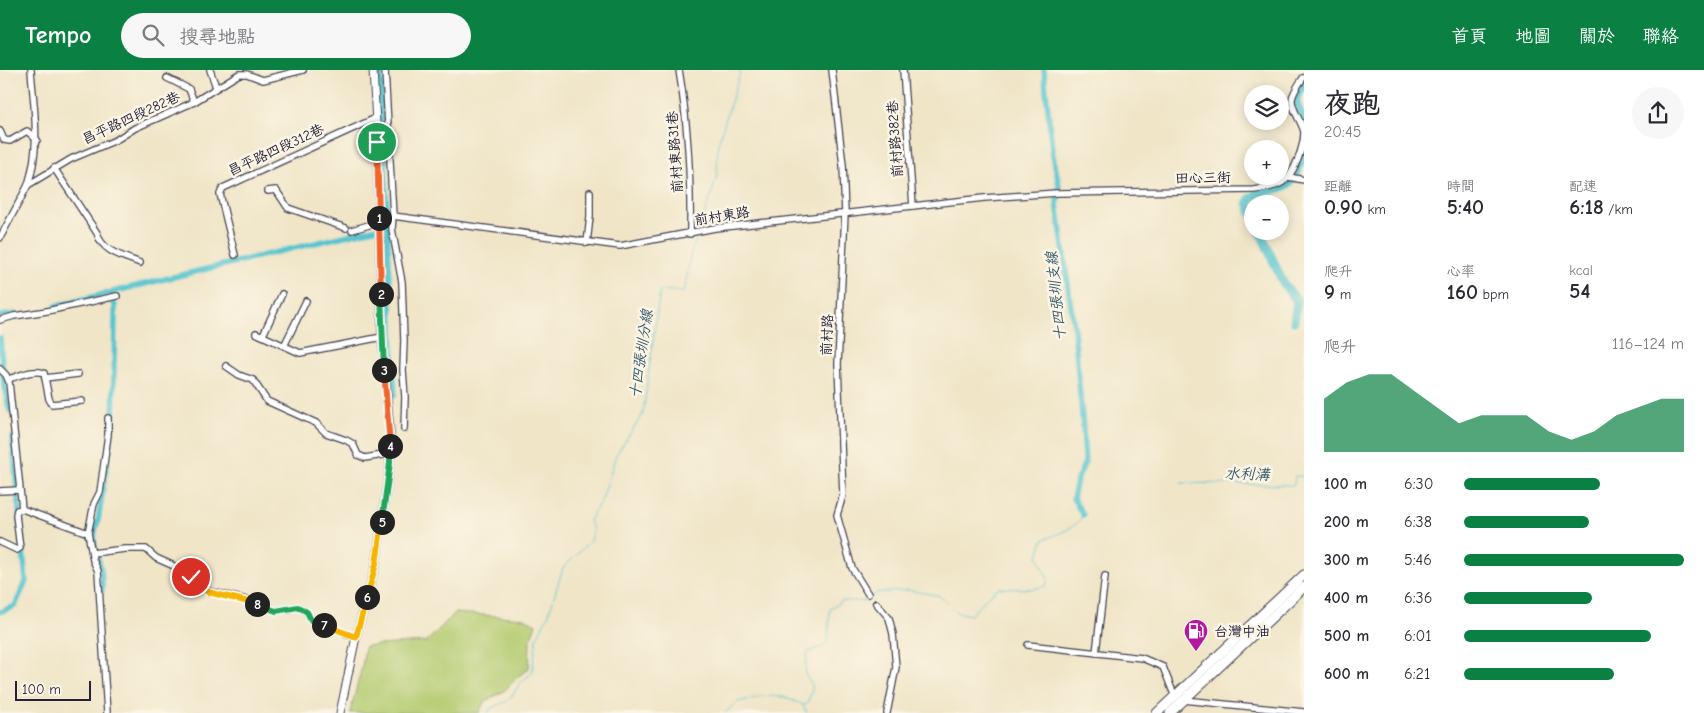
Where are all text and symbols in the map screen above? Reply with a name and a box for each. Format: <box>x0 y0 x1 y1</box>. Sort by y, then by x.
search box <box>121 13 471 58</box>
text: Tempo <box>25 21 91 49</box>
icon: search <box>139 21 167 49</box>
text: 搜尋地點 <box>179 26 255 48</box>
text: 首頁 <box>1451 26 1487 47</box>
text: 地圖 <box>1515 26 1551 47</box>
text: 關於 <box>1579 26 1615 47</box>
text: 聯絡 <box>1643 26 1679 47</box>
map controls <box>1244 85 1289 240</box>
button: layers <box>1244 85 1289 130</box>
button: share <box>1632 87 1684 139</box>
street label: 昌平路四段282巷 <box>79 88 183 148</box>
text: 夜跑 <box>1324 88 1380 120</box>
street label: 前村路382巷 <box>884 99 906 178</box>
street label: 前村東路31巷 <box>664 109 686 194</box>
street label: 昌平路四段312巷 <box>225 120 328 180</box>
pin <box>356 121 398 163</box>
text: 20:45 <box>1324 123 1361 141</box>
icon: arrive <box>363 128 391 156</box>
button: + <box>1244 140 1289 185</box>
street label: 田心三街 <box>1175 169 1231 187</box>
text: 距離 <box>1324 178 1352 195</box>
text: 時間 <box>1447 178 1475 195</box>
text: 配速 <box>1569 178 1597 195</box>
button: − <box>1244 195 1289 240</box>
text: 0.90 <box>1324 195 1363 219</box>
text: 5:40 <box>1447 195 1484 219</box>
text: 6:18 <box>1569 195 1604 219</box>
text: km <box>1363 201 1386 218</box>
text: /km <box>1604 201 1633 218</box>
street label: 前村東路 <box>693 203 751 229</box>
pin: 1 <box>366 206 392 230</box>
text: 1 <box>377 210 382 227</box>
water label: 十四張圳支線 <box>1042 249 1070 342</box>
text: kcal <box>1569 262 1593 279</box>
text: 爬升 <box>1324 263 1352 280</box>
text: 心率 <box>1447 263 1475 280</box>
text: 54 <box>1569 279 1590 303</box>
text: 9 <box>1324 280 1335 304</box>
text: 160 <box>1447 280 1478 304</box>
pin: 2 <box>368 282 394 306</box>
text: 2 <box>378 286 385 303</box>
text: m <box>1335 286 1351 303</box>
text: bpm <box>1478 286 1509 303</box>
water label: 十四張圳分線 <box>626 307 656 400</box>
street label: 前村路 <box>817 314 837 356</box>
text: 116–124 m <box>1612 335 1684 353</box>
text: 爬升 <box>1324 338 1356 356</box>
pin: 3 <box>372 358 396 382</box>
text: 3 <box>381 362 388 379</box>
pin: 4 <box>378 434 402 458</box>
text: 4 <box>387 438 394 455</box>
water label: 水利溝 <box>1224 465 1272 483</box>
text: 100 m <box>1324 475 1367 493</box>
text: 6:30 <box>1404 475 1433 493</box>
pin: 5 <box>370 510 394 534</box>
text: 200 m <box>1324 513 1369 531</box>
text: 6:38 <box>1404 513 1432 531</box>
text: 5 <box>379 514 386 531</box>
text: 300 m <box>1324 551 1369 569</box>
text: 5:46 <box>1404 551 1432 569</box>
pin <box>170 556 212 598</box>
icon: check <box>177 563 205 591</box>
pin: 6 <box>354 584 380 610</box>
text: 6 <box>364 589 371 606</box>
text: 400 m <box>1324 589 1368 607</box>
text: 6:36 <box>1404 589 1432 607</box>
pin: 8 <box>244 592 270 616</box>
text: 8 <box>254 596 261 613</box>
pin: 7 <box>312 612 336 638</box>
text: 7 <box>321 617 328 634</box>
fuel station icon: 台灣中油 <box>1183 618 1209 652</box>
place label: 台灣中油 <box>1214 623 1270 640</box>
text: 500 m <box>1324 627 1369 645</box>
text: 6:01 <box>1404 627 1432 645</box>
text: 600 m <box>1324 665 1369 683</box>
text: 6:21 <box>1404 665 1430 683</box>
scale bar <box>15 678 91 701</box>
text: 100 m <box>22 681 61 698</box>

